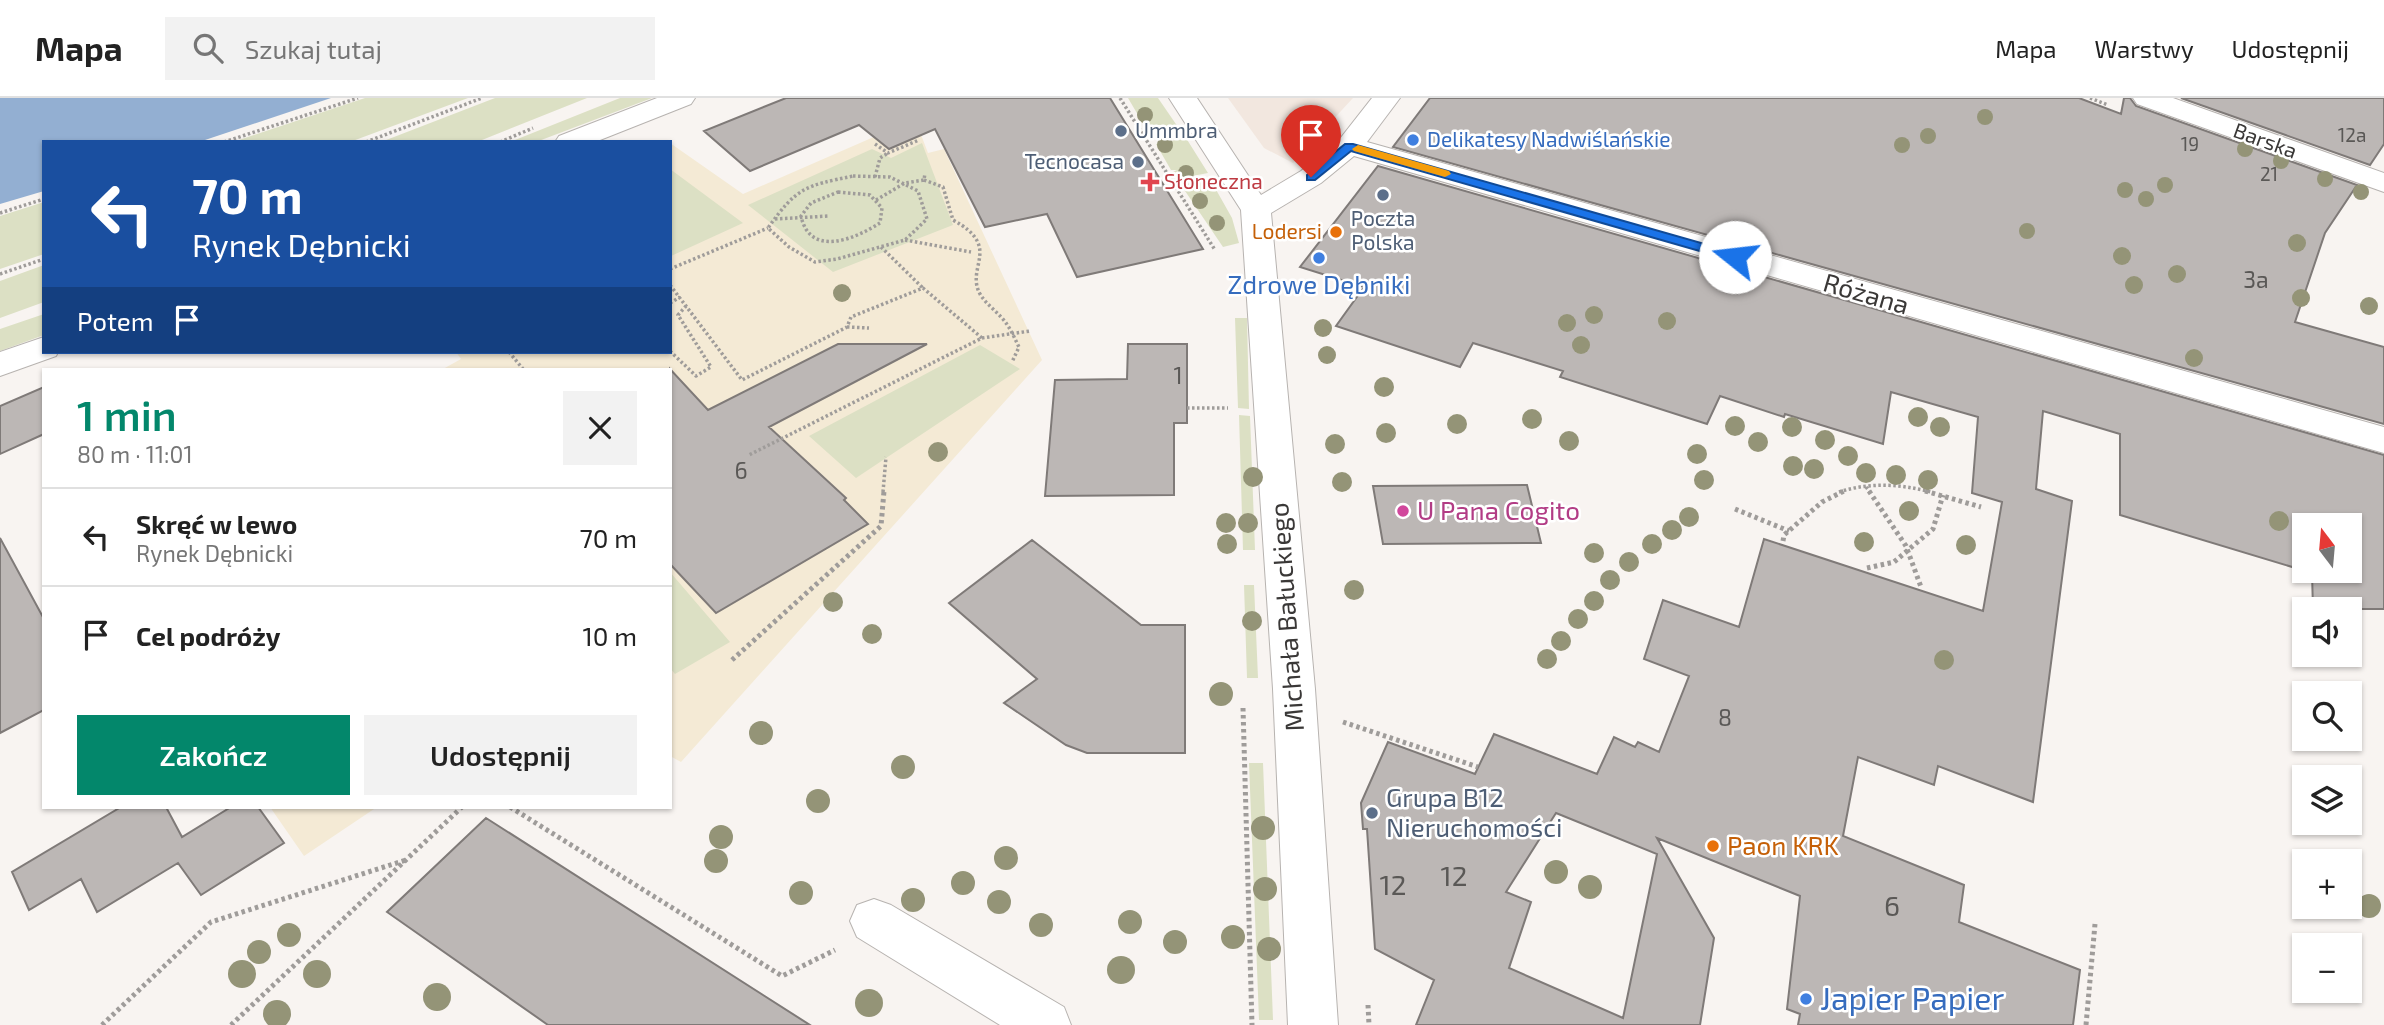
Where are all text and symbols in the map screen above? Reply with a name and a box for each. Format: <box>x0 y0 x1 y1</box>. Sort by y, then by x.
search box <box>165 17 655 80</box>
text: Mapa <box>35 28 123 68</box>
icon: search <box>189 29 227 67</box>
text: Szukaj tutaj <box>245 33 382 64</box>
text: Mapa <box>1995 34 2057 63</box>
text: Warstwy <box>2095 34 2194 63</box>
text: Udostępnij <box>2232 34 2349 63</box>
pin <box>1281 105 1341 177</box>
icon: arrive <box>1292 116 1330 154</box>
place label: Ummbra <box>1135 117 1218 142</box>
street label: Barska <box>2230 117 2301 163</box>
marker: Ummbra <box>1113 123 1129 139</box>
house number: 12a <box>2338 123 2366 146</box>
place label: Delikatesy Nadwiślańskie <box>1427 126 1670 151</box>
marker: Delikatesy Nadwiślańskie <box>1405 132 1421 148</box>
house number: 19 <box>2181 132 2199 155</box>
place label: Tecnocasa <box>1024 148 1124 173</box>
marker: Tecnocasa <box>1130 154 1146 170</box>
house number: 21 <box>2260 162 2278 185</box>
text: 70 m <box>192 165 303 224</box>
icon: left <box>77 168 168 259</box>
place label: Słoneczna <box>1164 168 1263 193</box>
marker: Słoneczna <box>1142 174 1158 190</box>
marker: Poczta Polska <box>1375 187 1391 203</box>
place label: Poczta Polska <box>1351 205 1415 254</box>
place label: Lodersi <box>1252 218 1322 243</box>
position arrow <box>1698 220 1772 294</box>
marker: Lodersi <box>1328 224 1344 240</box>
text: Rynek Dębnicki <box>192 225 411 263</box>
marker: Zdrowe Dębniki <box>1311 250 1327 266</box>
house number: 3a <box>2243 265 2269 293</box>
street label: Różana <box>1820 266 1913 320</box>
place label: Zdrowe Dębniki <box>1228 268 1410 299</box>
icon: arrive <box>168 301 206 339</box>
text: Potem <box>77 305 154 336</box>
house number: 1 <box>1173 361 1183 389</box>
text: 1 min <box>77 389 177 439</box>
button: close <box>563 391 637 465</box>
text: 80 m · 11:01 <box>77 440 193 468</box>
house number: 6 <box>734 456 748 484</box>
place label: U Pana Cogito <box>1417 494 1580 525</box>
street label: Michała Bałuckiego <box>1262 502 1309 733</box>
marker: U Pana Cogito <box>1395 503 1411 519</box>
text: Skręć w lewo <box>136 508 297 539</box>
north arrow <box>2292 513 2362 583</box>
map controls <box>2292 513 2362 1003</box>
icon: left <box>77 518 115 556</box>
text: 70 m <box>579 522 637 553</box>
text: Rynek Dębnicki <box>136 539 293 567</box>
button: sound <box>2292 597 2362 667</box>
icon: arrive <box>77 616 115 654</box>
text: Cel podróży <box>136 620 281 651</box>
text: 10 m <box>582 620 637 651</box>
button: search <box>2292 681 2362 751</box>
house number: 8 <box>1718 703 1732 731</box>
button: Zakończ <box>77 715 350 795</box>
button: Udostępnij <box>364 715 637 795</box>
button: layers <box>2292 765 2362 835</box>
place label: Grupa B12 Nieruchomości <box>1386 781 1563 842</box>
marker: Grupa B12 Nieruchomości <box>1364 805 1380 821</box>
place label: Paon KRK <box>1727 829 1839 860</box>
marker: Paon KRK <box>1705 838 1721 854</box>
button: + <box>2292 849 2362 919</box>
house number: 12 <box>1441 858 1467 892</box>
house number: 12 <box>1380 867 1406 901</box>
house number: 6 <box>1884 888 1900 922</box>
button: − <box>2292 933 2362 1003</box>
place label: Japier Papier <box>1820 978 2004 1016</box>
marker: Japier Papier <box>1798 991 1814 1007</box>

